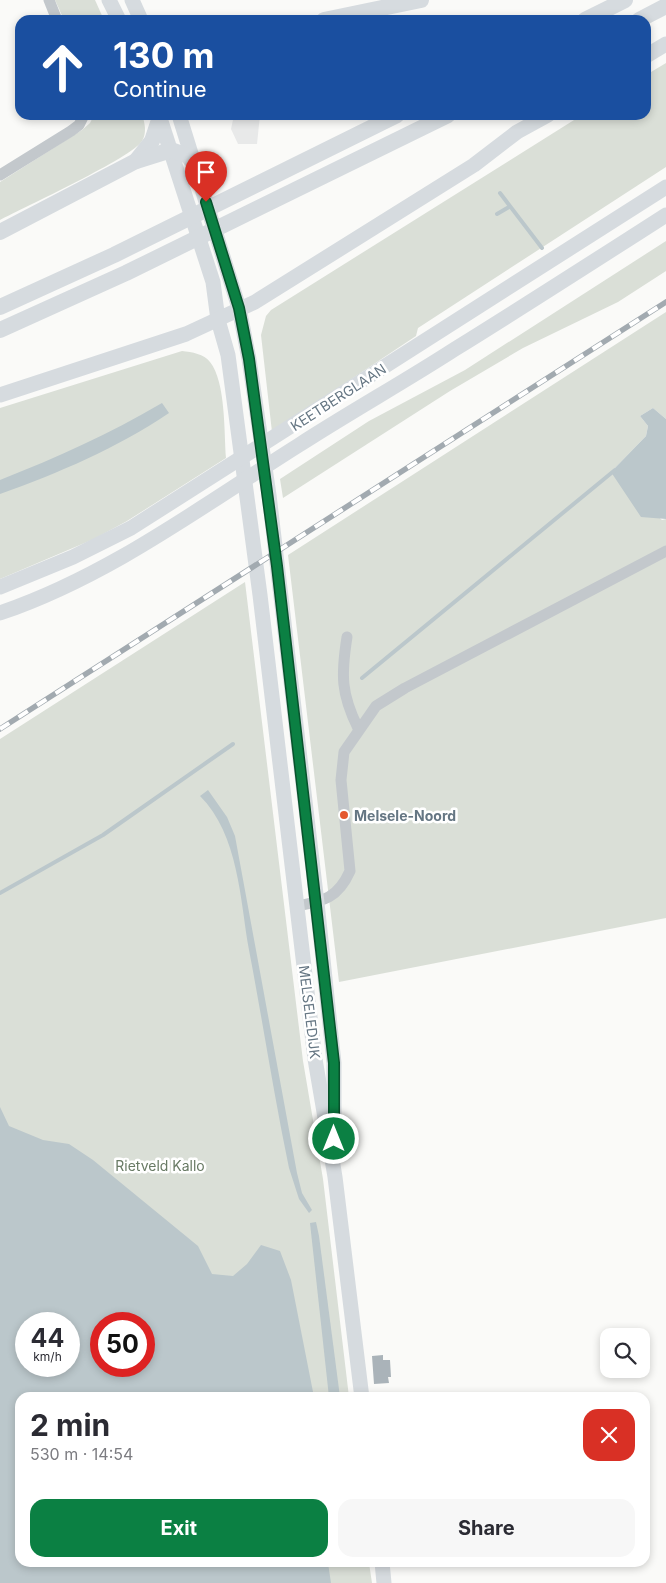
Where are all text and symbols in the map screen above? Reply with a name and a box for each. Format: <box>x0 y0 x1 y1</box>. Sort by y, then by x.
text: 130 m <box>113 34 215 76</box>
icon: ahead <box>30 35 95 100</box>
text: Continue <box>113 76 207 102</box>
pin <box>185 151 227 202</box>
icon: arrive <box>192 158 220 186</box>
street label: KEETBERGLAAN <box>287 360 389 434</box>
place label: Melsele-Noord <box>354 807 456 824</box>
marker: Melsele-Noord <box>338 809 350 821</box>
street label: MELSELEDIJK <box>296 964 324 1060</box>
position arrow <box>307 1112 359 1164</box>
park label: Rietveld Kallo <box>115 1157 205 1174</box>
speed limit sign: 50 <box>90 1312 155 1377</box>
text: 44 <box>31 1323 64 1353</box>
map controls <box>600 1328 650 1378</box>
button: search <box>600 1328 650 1378</box>
text: km/h <box>33 1349 62 1364</box>
text: 2 min <box>30 1407 110 1443</box>
button: close <box>583 1409 635 1461</box>
text: 530 m · 14:54 <box>30 1444 133 1464</box>
button: Exit <box>30 1499 328 1557</box>
button: Share <box>338 1499 635 1557</box>

